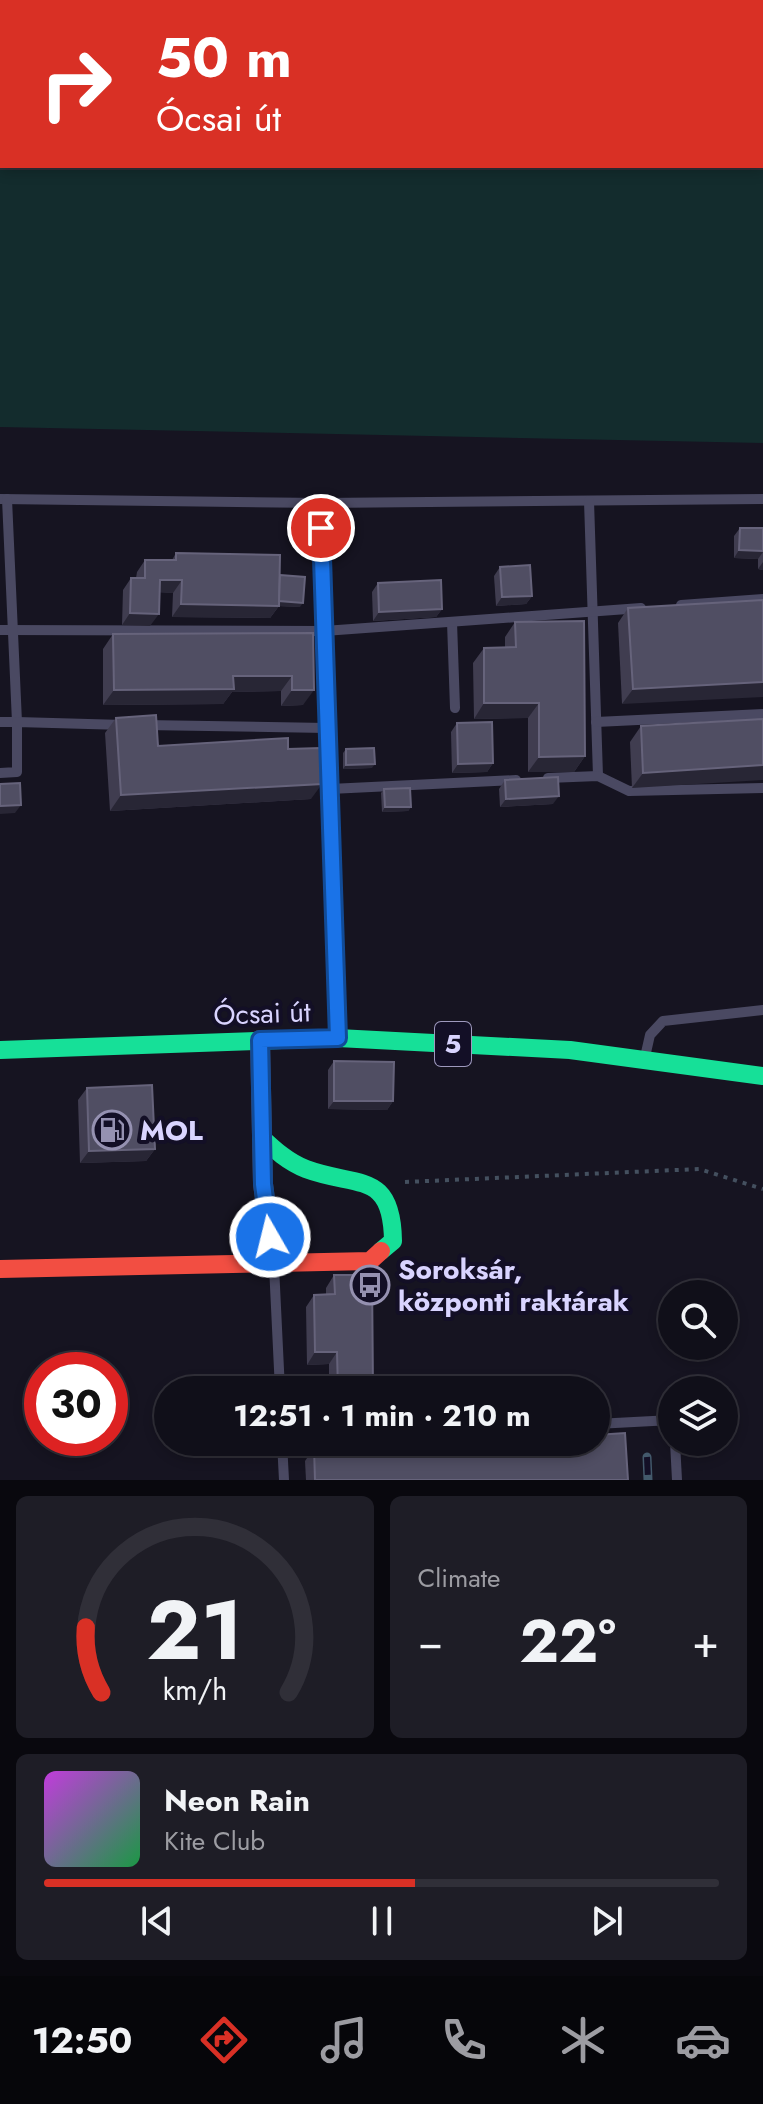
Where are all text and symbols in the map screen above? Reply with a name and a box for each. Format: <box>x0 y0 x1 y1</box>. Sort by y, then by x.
text: 50 m <box>156 17 292 98</box>
icon: right <box>24 32 128 136</box>
text: Ócsai út <box>156 92 281 144</box>
pin <box>287 494 355 562</box>
icon: arrive <box>299 506 343 550</box>
street label: Ócsai út <box>213 991 312 1036</box>
road number: 5 <box>435 1022 471 1066</box>
fuel station icon: MOL <box>91 1109 133 1151</box>
place label: MOL <box>140 1110 203 1151</box>
position arrow <box>228 1195 312 1279</box>
place label: Soroksár, központi raktárak <box>398 1249 629 1322</box>
bus stop icon: Soroksár, központi raktárak <box>349 1264 391 1306</box>
map controls <box>658 1280 738 1456</box>
button: search <box>658 1280 738 1360</box>
speed limit sign: 30 <box>24 1352 128 1456</box>
button: layers <box>658 1376 738 1456</box>
text: 12:51 · 1 min · 210 m <box>233 1394 531 1437</box>
text: Climate <box>418 1559 500 1597</box>
text: 21 <box>146 1570 243 1690</box>
text: 22° <box>519 1598 616 1685</box>
text: − <box>418 1610 443 1674</box>
text: + <box>692 1610 719 1674</box>
text: km/h <box>162 1669 227 1711</box>
text: Neon Rain <box>164 1779 310 1822</box>
text: Kite Club <box>164 1822 265 1860</box>
icon: previous <box>135 1899 179 1943</box>
icon: pause <box>360 1899 404 1943</box>
icon: next <box>585 1899 629 1943</box>
icon: directions <box>196 2012 252 2068</box>
icon: music <box>316 2012 372 2068</box>
icon: phone <box>436 2012 492 2068</box>
icon: climate <box>555 2012 611 2068</box>
icon: car <box>675 2012 731 2068</box>
text: 12:50 <box>32 2014 132 2066</box>

